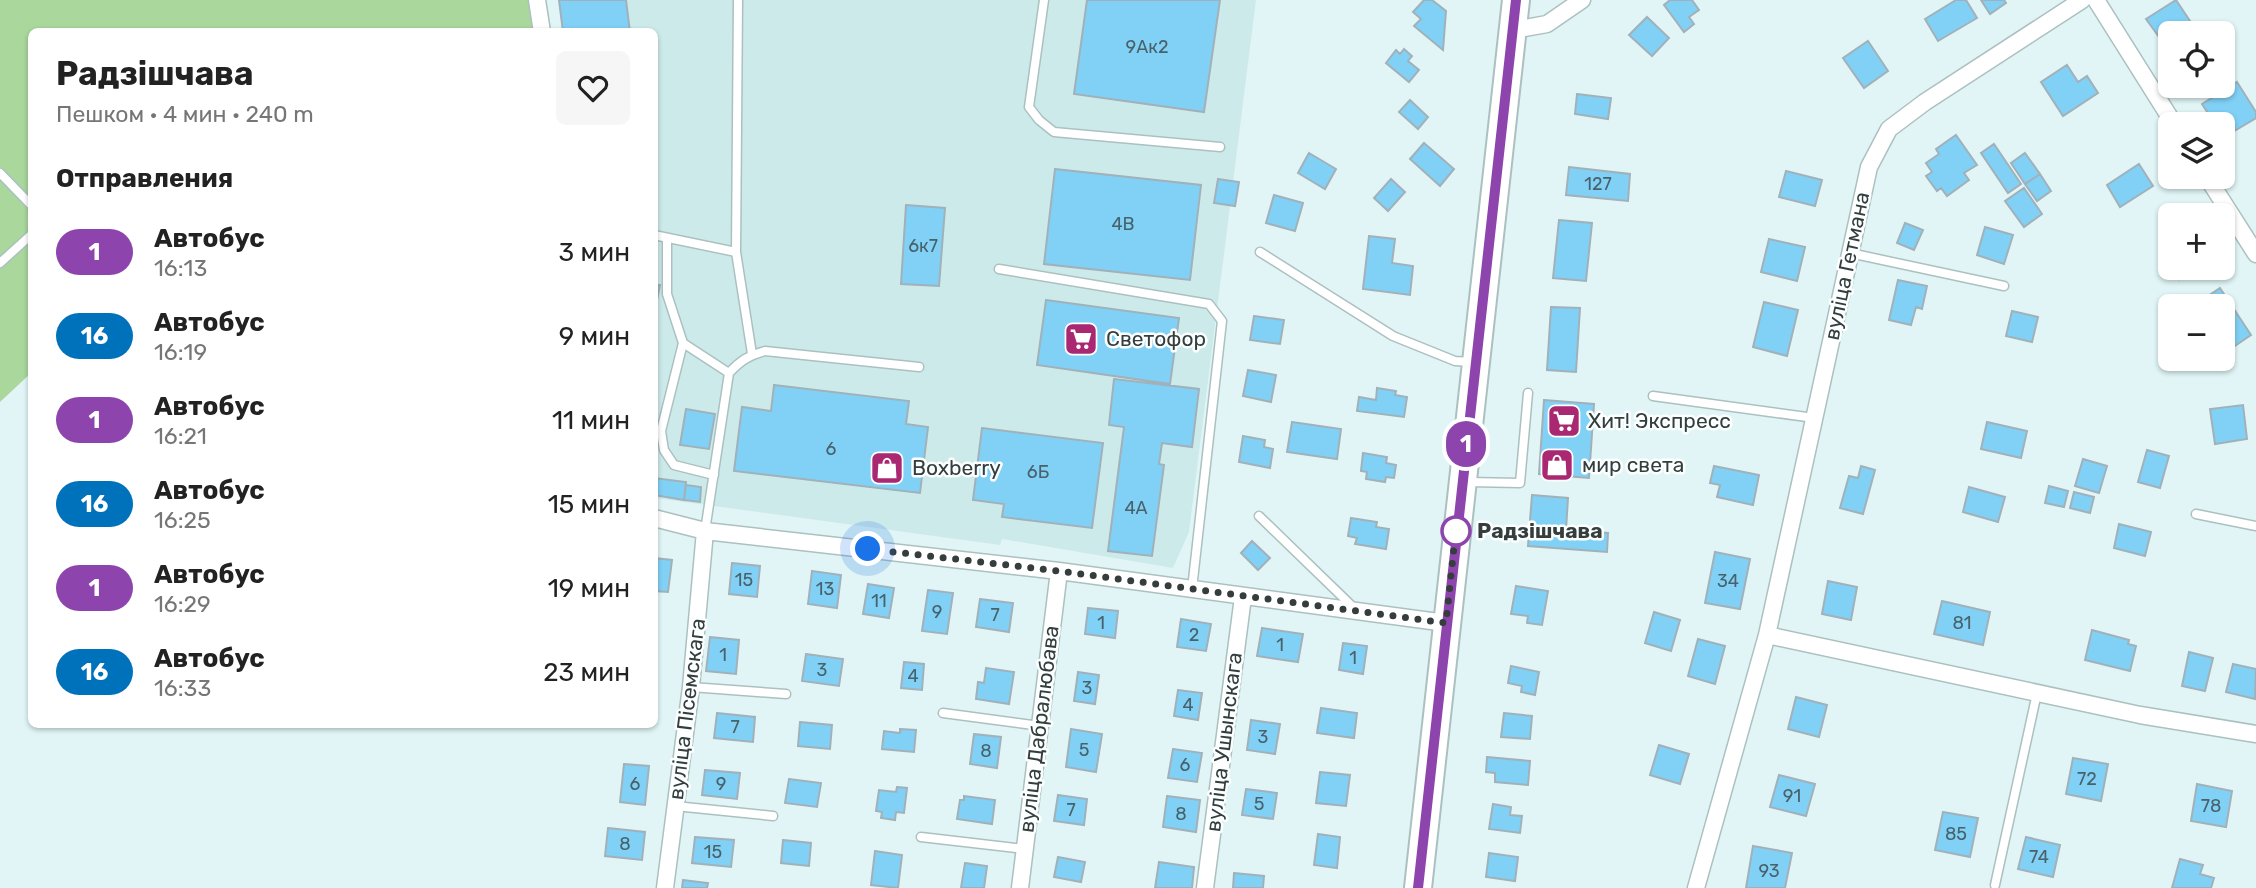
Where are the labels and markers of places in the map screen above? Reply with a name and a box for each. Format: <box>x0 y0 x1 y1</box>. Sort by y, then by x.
supermarket icon: Светофор <box>1062 320 1100 358</box>
place label: Светофор <box>1106 326 1206 351</box>
supermarket icon: Хит! Экспресс <box>1545 402 1583 440</box>
place label: Хит! Экспресс <box>1588 408 1731 433</box>
shop icon: мир света <box>1538 446 1576 484</box>
shop icon: Boxberry <box>868 449 906 487</box>
place label: мир света <box>1582 452 1684 477</box>
place label: Boxberry <box>912 455 1001 480</box>
marker: Радзішчава <box>1441 516 1471 546</box>
place label: Радзішчава <box>1477 518 1603 543</box>

